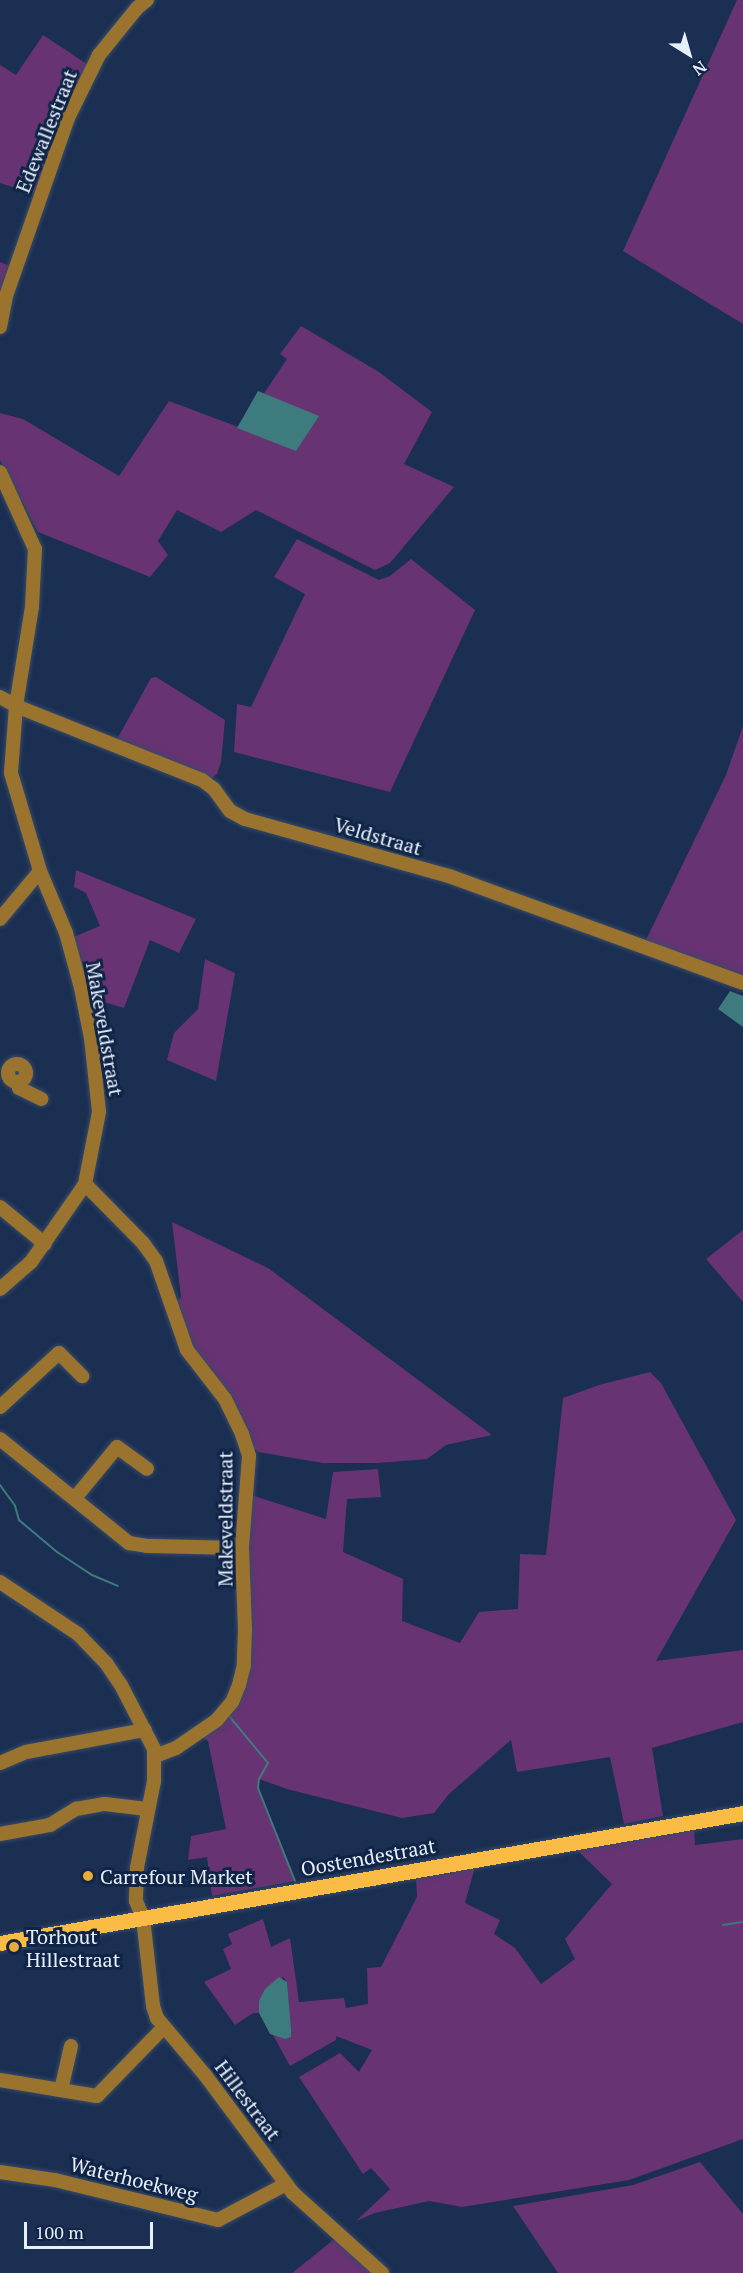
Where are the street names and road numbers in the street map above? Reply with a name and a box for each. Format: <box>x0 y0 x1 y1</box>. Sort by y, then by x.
street label: Edewallestraat <box>10 66 82 196</box>
street label: Veldstraat <box>331 812 425 860</box>
street label: Makeveldstraat <box>81 960 129 1098</box>
street label: Makeveldstraat <box>213 1451 237 1587</box>
street label: Oostendestraat <box>299 1833 437 1881</box>
street label: Hillestraat <box>210 2055 286 2145</box>
street label: Waterhoekweg <box>68 2152 200 2206</box>

